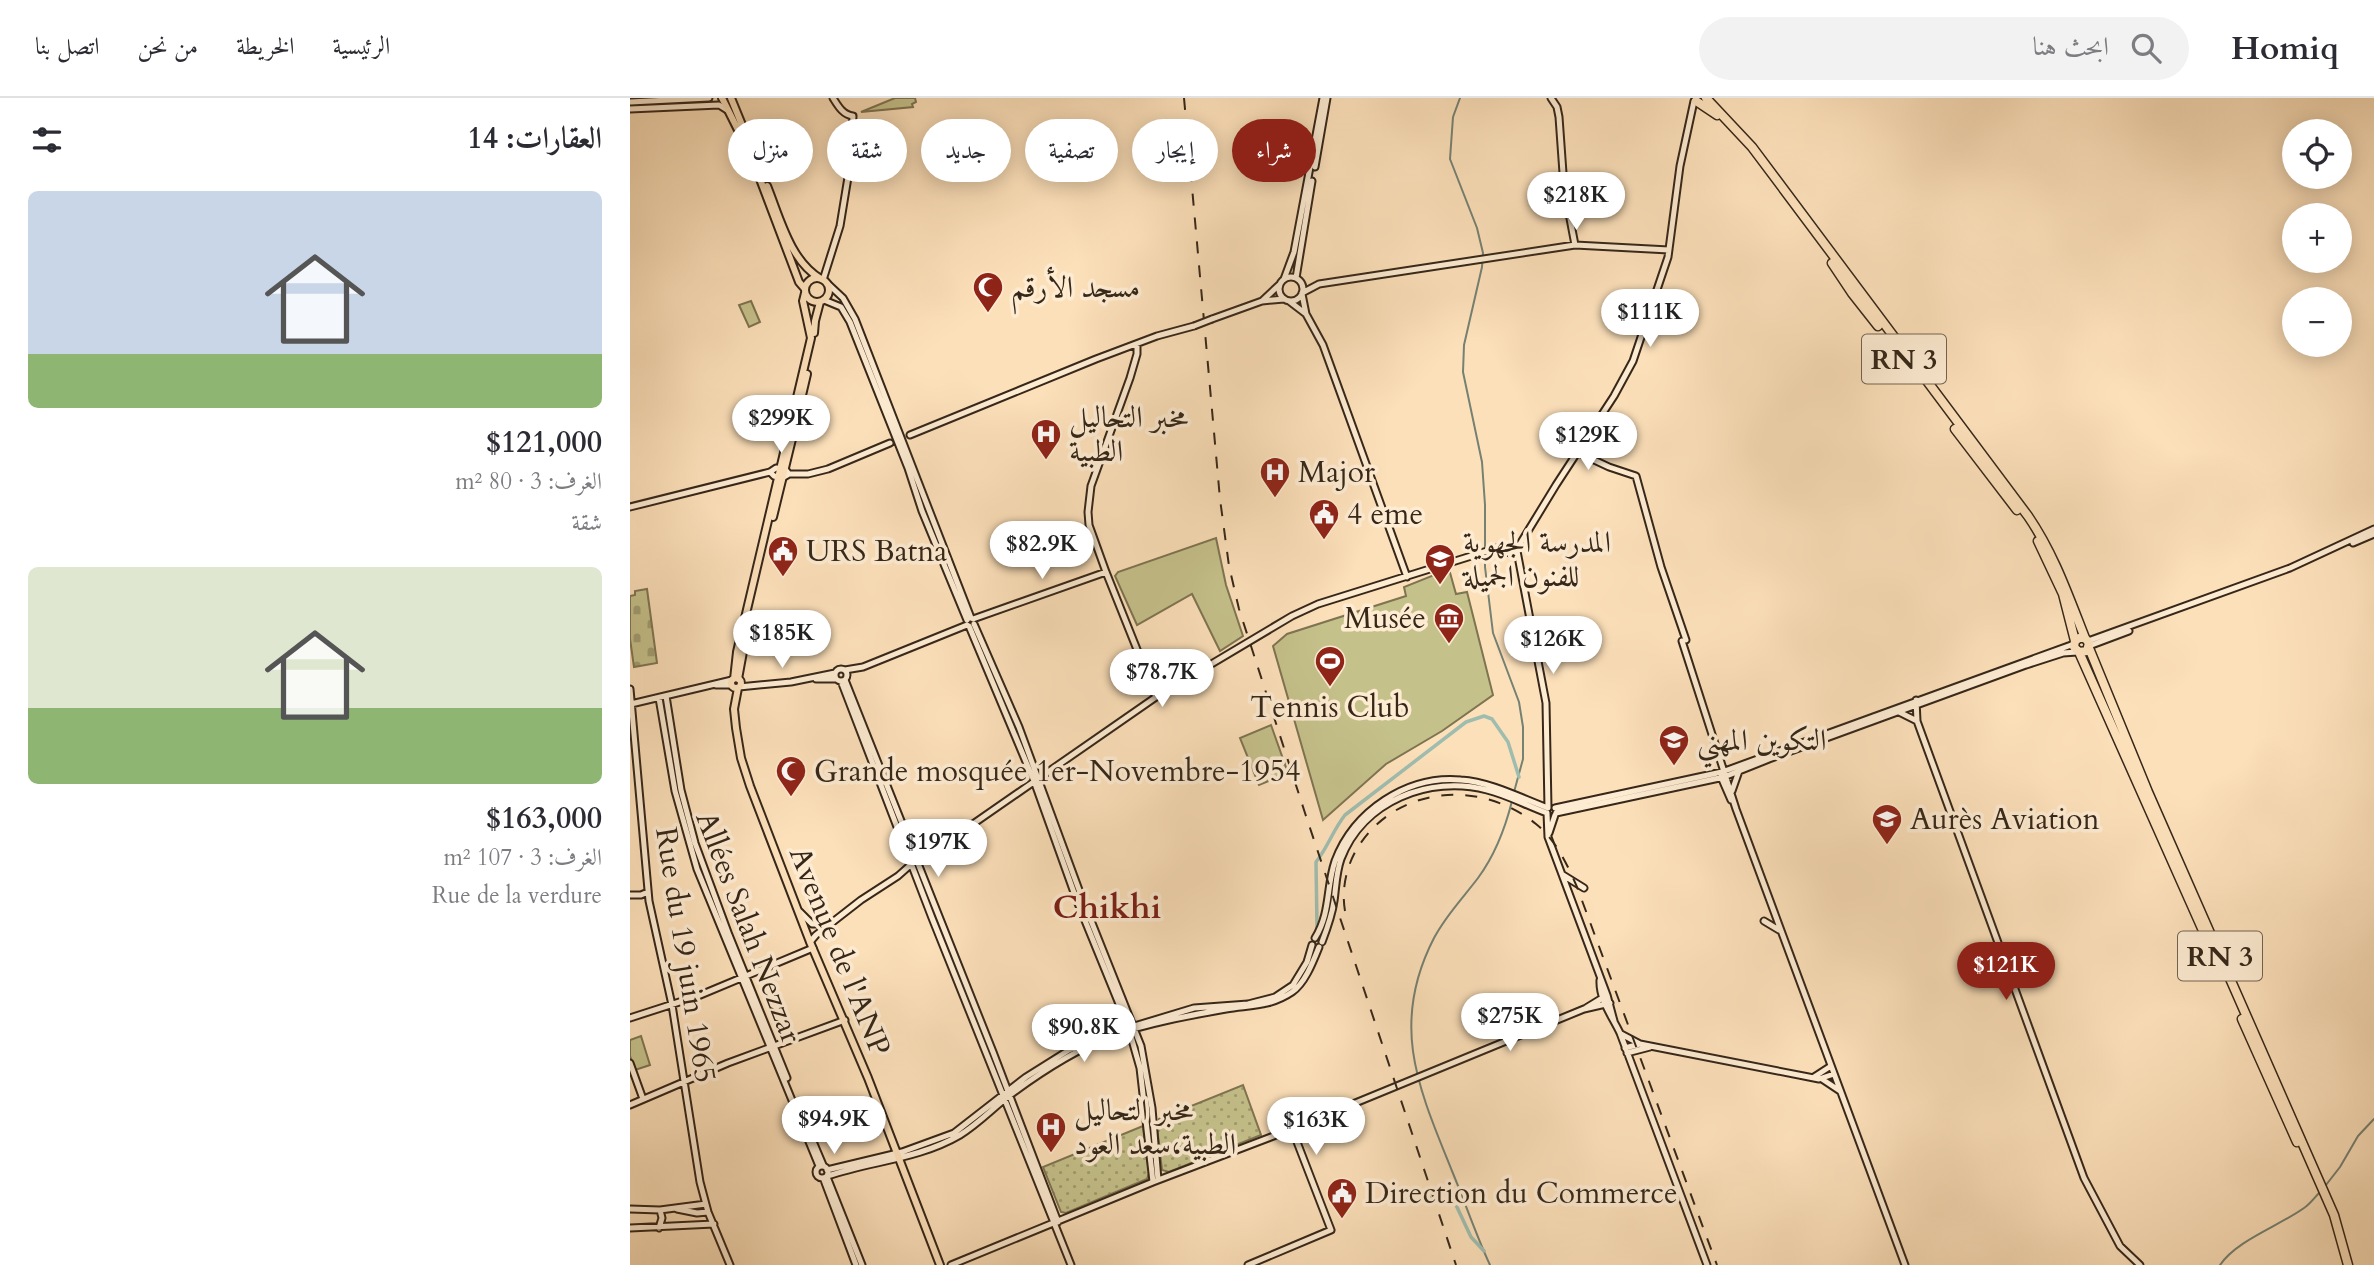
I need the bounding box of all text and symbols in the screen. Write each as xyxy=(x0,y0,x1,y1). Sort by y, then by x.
search box xyxy=(1699,17,2189,80)
text: Homiq xyxy=(2231,26,2339,71)
text: ابحث هنا xyxy=(2033,29,2109,64)
icon: search xyxy=(2127,29,2165,67)
text: اتصل بنا xyxy=(35,30,99,63)
text: من نحن xyxy=(137,30,198,63)
text: الخريطة xyxy=(236,30,295,63)
text: الرئيسية xyxy=(333,30,390,63)
text: العقارات: 14 xyxy=(467,118,602,159)
chip: منزل xyxy=(728,119,813,182)
chip: شقة xyxy=(827,119,907,182)
chip: جديد xyxy=(921,119,1011,182)
chip: تصفية xyxy=(1025,119,1118,182)
chip: إيجار xyxy=(1132,119,1218,182)
chip: شراء xyxy=(1232,119,1316,182)
map controls xyxy=(2282,119,2352,357)
button: locate xyxy=(2282,119,2352,189)
icon: filters xyxy=(28,121,66,159)
pin: $218K xyxy=(1527,172,1625,232)
text: $218K xyxy=(1543,179,1609,210)
button: + xyxy=(2282,203,2352,273)
icon: home xyxy=(252,236,378,362)
place label: مسجد الأرقم xyxy=(1011,266,1140,315)
mosque icon: مسجد الأرقم xyxy=(971,270,1005,314)
button: − xyxy=(2282,287,2352,357)
pin: $111K xyxy=(1601,289,1699,349)
text: $111K xyxy=(1617,296,1683,327)
road number: RN 3 xyxy=(1862,334,1946,384)
pin: $299K xyxy=(732,396,830,455)
place label: مخبر التحاليل الطبية xyxy=(1069,397,1188,472)
text: $299K xyxy=(748,402,814,433)
pin: $129K xyxy=(1539,412,1637,472)
hospital icon: مخبر التحاليل الطبية xyxy=(1029,417,1063,461)
text: $129K xyxy=(1555,419,1621,450)
text: $121,000 xyxy=(486,422,602,463)
place label: Major xyxy=(1298,452,1375,493)
hospital icon: Major xyxy=(1258,455,1292,499)
text: الغرف: 3 · 80 m² xyxy=(455,466,602,497)
place label: 4 eme xyxy=(1347,494,1423,535)
public building icon: 4 eme xyxy=(1307,497,1341,541)
text: شقة xyxy=(572,507,602,538)
pin: $82.9K xyxy=(985,522,1099,581)
place label: المدرسة الجهوية للفنون الجميلة xyxy=(1461,522,1611,597)
text: $82.9K xyxy=(1006,528,1078,559)
place label: URS Batna xyxy=(806,531,947,572)
public building icon: URS Batna xyxy=(766,534,800,578)
school or university icon: المدرسة الجهوية للفنون الجميلة xyxy=(1423,542,1457,586)
place label: Musée xyxy=(1344,598,1426,639)
museum icon: Musée xyxy=(1432,601,1466,645)
pin: $185K xyxy=(733,610,831,670)
icon: home xyxy=(252,612,378,738)
pin: $126K xyxy=(1504,616,1602,676)
text: $185K xyxy=(749,617,815,648)
text: $126K xyxy=(1520,623,1586,654)
sports icon: Tennis Club xyxy=(1313,644,1347,688)
pin: $78.7K xyxy=(1105,650,1219,709)
text: $78.7K xyxy=(1126,656,1198,687)
place label: Tennis Club xyxy=(1250,687,1410,728)
place label: التكوين المهني xyxy=(1697,720,1827,768)
school or university icon: التكوين المهني xyxy=(1657,723,1691,767)
place label: Grande mosquée 1er-Novembre-1954 xyxy=(814,751,1301,792)
mosque icon: Grande mosquée 1er-Novembre-1954 xyxy=(774,754,808,798)
text: $163,000 xyxy=(486,798,602,839)
place label: Aurès Aviation xyxy=(1910,799,2100,840)
school or university icon: Aurès Aviation xyxy=(1870,802,1904,846)
street label: Allées Salah Nezzar xyxy=(685,805,812,1049)
pin: $197K xyxy=(889,820,987,879)
street label: Rue du 19 juin 1965 xyxy=(645,824,726,1086)
text: $197K xyxy=(905,826,971,857)
street label: Avenue de l'ANP xyxy=(779,841,900,1062)
text: الغرف: 3 · 107 m² xyxy=(443,842,602,873)
text: Rue de la verdure xyxy=(432,880,602,911)
district label: Chikhi xyxy=(1053,885,1161,930)
road number: RN 3 xyxy=(2178,932,2262,980)
pin: $121K xyxy=(1957,942,2055,1002)
text: $121K xyxy=(1973,949,2039,980)
pin: $275K xyxy=(1461,993,1559,1053)
text: $275K xyxy=(1477,1000,1543,1031)
pin: $90.8K xyxy=(1027,1004,1141,1064)
text: $90.8K xyxy=(1048,1011,1120,1042)
place label: مخبر التحاليل الطبية،سعد العود xyxy=(1074,1090,1236,1165)
pin: $94.9K xyxy=(777,1096,891,1156)
pin: $163K xyxy=(1267,1098,1365,1157)
text: $94.9K xyxy=(798,1103,870,1134)
text: $163K xyxy=(1283,1104,1349,1135)
hospital icon: مخبر التحاليل الطبية،سعد العود xyxy=(1034,1110,1068,1154)
place label: Direction du Commerce xyxy=(1365,1173,1678,1214)
public building icon: Direction du Commerce xyxy=(1325,1176,1359,1220)

